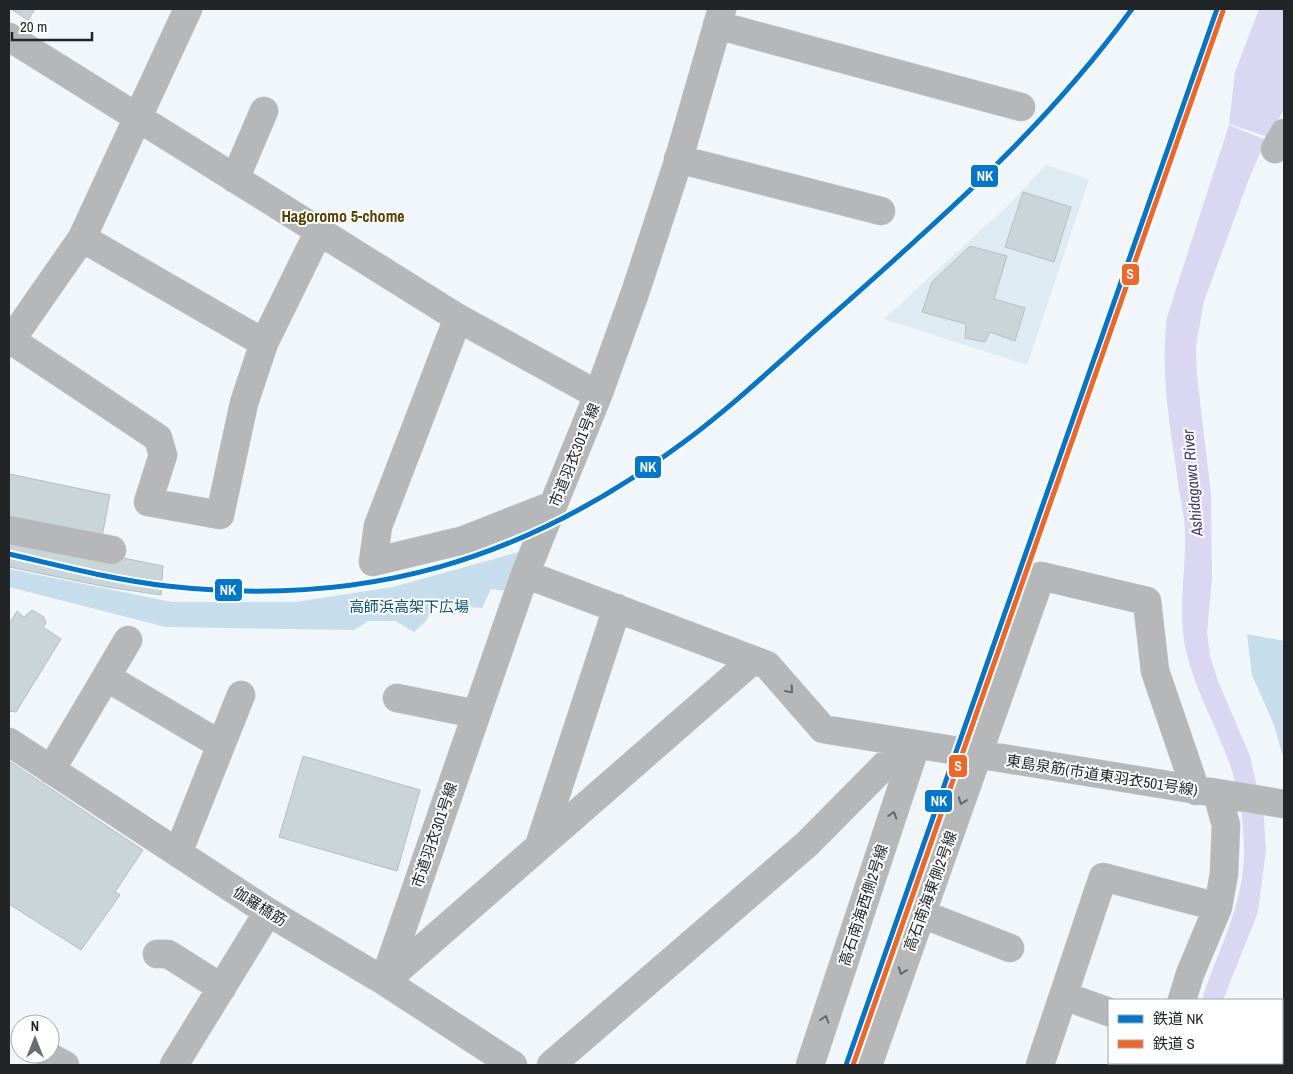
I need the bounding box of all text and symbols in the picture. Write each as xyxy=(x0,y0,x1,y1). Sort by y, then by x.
scale bar xyxy=(12,10,92,42)
text: 20 m xyxy=(20,16,47,37)
line badge: NK xyxy=(970,164,999,188)
text: NK xyxy=(977,167,994,185)
district label: Hagoromo 5-chome xyxy=(281,205,405,227)
line badge: S xyxy=(1121,263,1140,286)
text: S xyxy=(1126,265,1134,283)
street label: 市道羽衣301号線 xyxy=(544,400,604,510)
water label: Ashidagawa River xyxy=(1176,428,1208,538)
line badge: NK xyxy=(634,455,662,479)
text: NK xyxy=(640,458,657,476)
line badge: NK xyxy=(214,578,243,602)
text: NK xyxy=(220,581,237,599)
park label: 高師浜高架下広場 xyxy=(349,596,469,617)
one-way arrow xyxy=(784,685,793,694)
street label: 東島泉筋(市道東羽衣501号線) xyxy=(1005,749,1199,801)
line badge: S xyxy=(948,754,968,778)
text: S xyxy=(954,757,962,775)
street label: 市道羽衣301号線 xyxy=(406,779,462,891)
line badge: NK xyxy=(924,789,953,813)
text: NK xyxy=(931,792,948,810)
one-way arrow xyxy=(958,797,968,805)
one-way arrow xyxy=(887,811,897,820)
street label: 高石南海東側2号線 xyxy=(898,828,962,954)
street label: 高石南海西側2号線 xyxy=(833,841,893,969)
street label: 伽羅橋筋 xyxy=(229,881,291,931)
one-way arrow xyxy=(898,966,908,975)
legend xyxy=(1108,999,1283,1064)
text: 鉄道 NK xyxy=(1153,1008,1204,1029)
north arrow xyxy=(10,1014,60,1064)
one-way arrow xyxy=(819,1015,829,1024)
text: N xyxy=(31,1017,39,1035)
text: 鉄道 S xyxy=(1153,1033,1195,1054)

